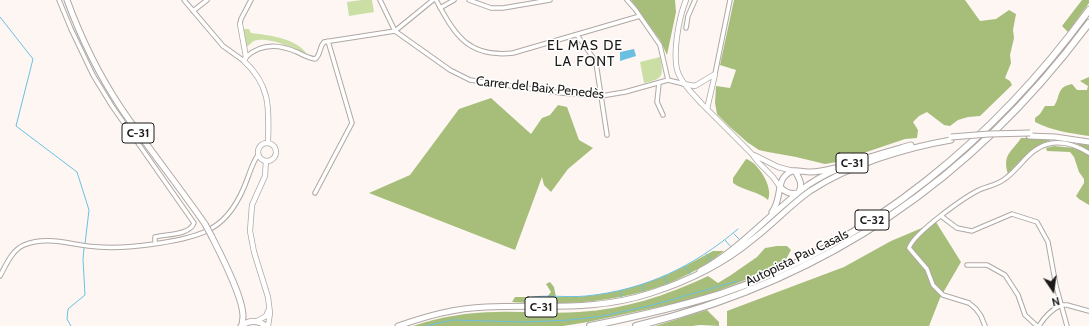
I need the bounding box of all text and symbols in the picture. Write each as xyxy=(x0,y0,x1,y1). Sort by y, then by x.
district label: EL MAS DE LA FONT xyxy=(547,38,623,70)
street label: Carrer del Baix Penedès xyxy=(475,74,605,102)
road number: C-31 xyxy=(122,123,154,143)
road number: C-31 xyxy=(836,153,868,173)
road number: C-32 xyxy=(855,210,889,230)
street label: Autopista Pau Casals xyxy=(743,226,851,290)
north arrow xyxy=(1033,270,1073,310)
text: N xyxy=(1050,294,1061,309)
road number: C-31 xyxy=(525,297,557,317)

